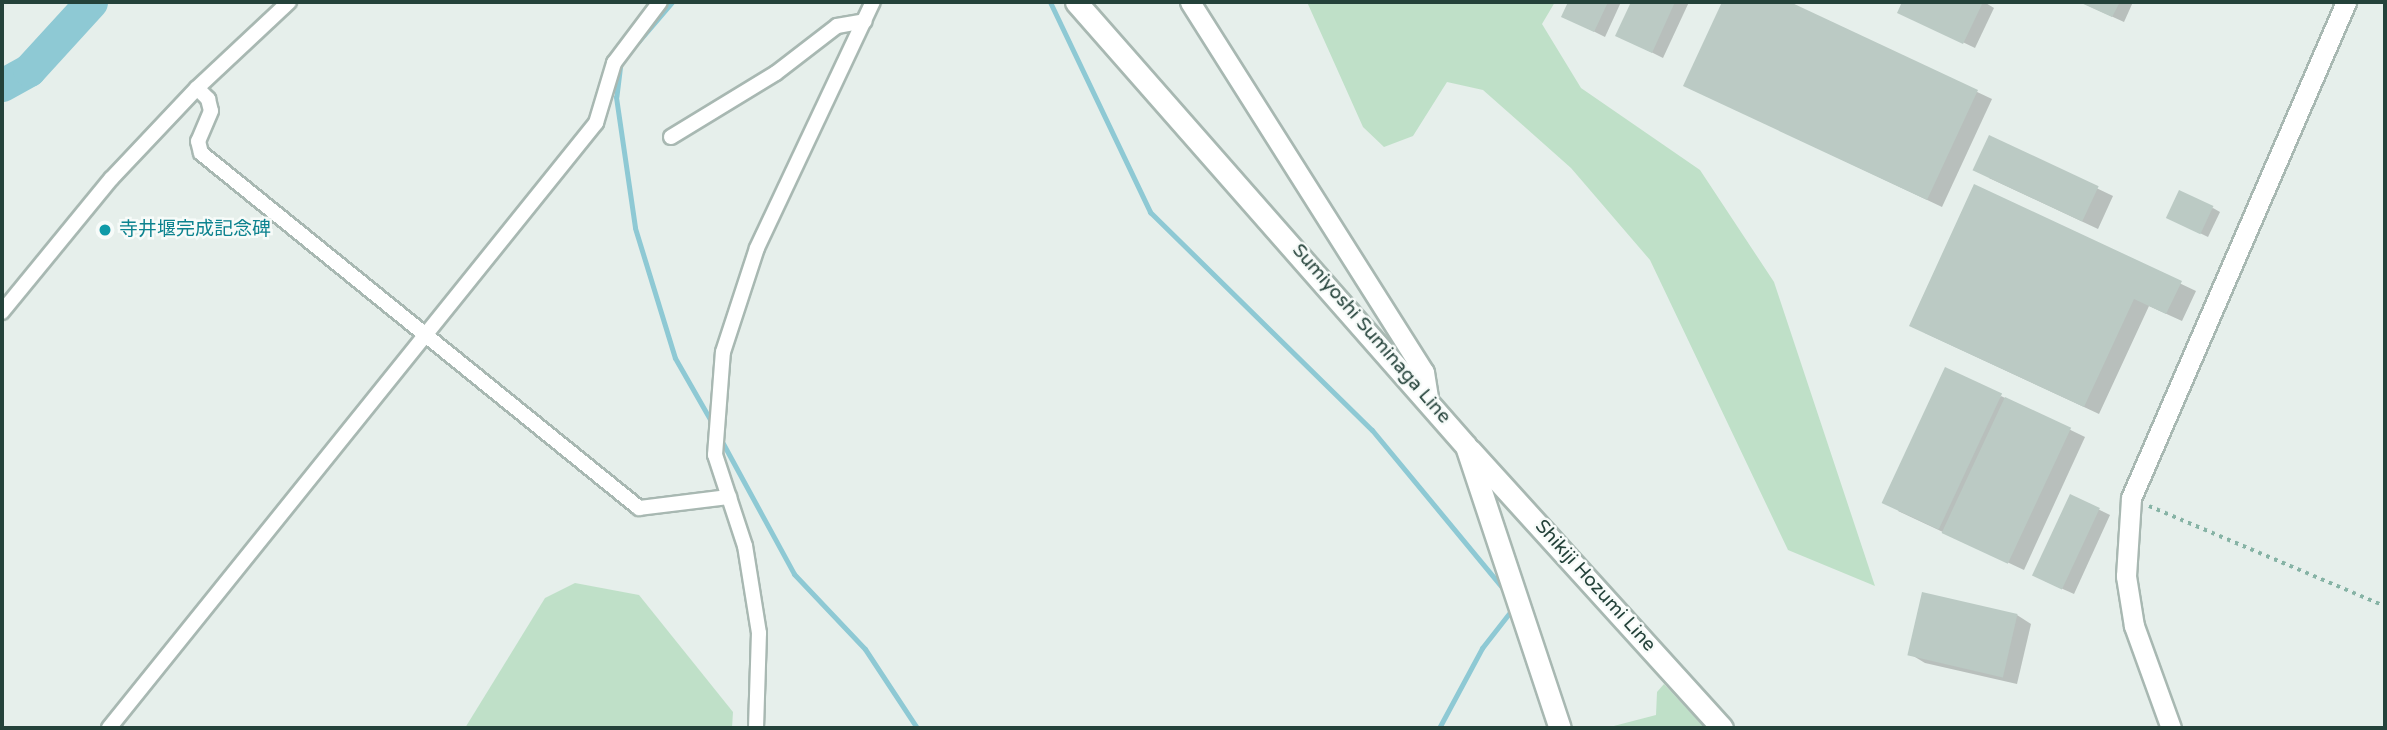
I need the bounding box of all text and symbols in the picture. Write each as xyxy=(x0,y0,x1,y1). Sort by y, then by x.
place label: 寺井堰完成記念碑 xyxy=(119,219,271,241)
marker: 寺井堰完成記念碑 xyxy=(97,222,113,238)
street label: Sumiyoshi Suminaga Line xyxy=(1287,240,1455,428)
street label: Shikiji Hozumi Line xyxy=(1530,515,1660,657)

